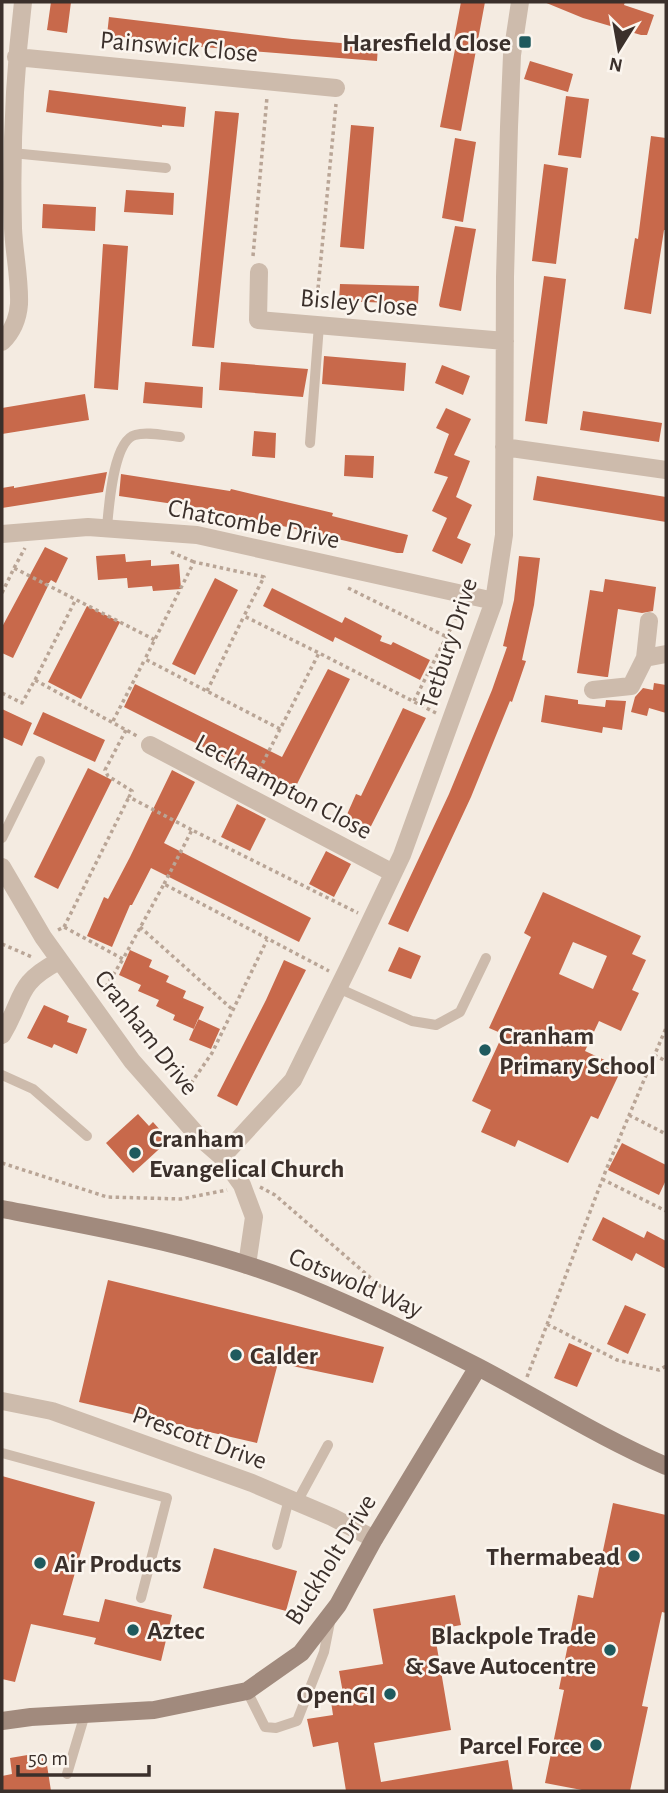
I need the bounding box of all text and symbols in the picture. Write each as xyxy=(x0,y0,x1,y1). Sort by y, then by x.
north arrow xyxy=(584,14,654,84)
street label: Painswick Close xyxy=(99,27,259,67)
place label: Haresfield Close xyxy=(342,30,511,56)
marker: Haresfield Close xyxy=(517,34,533,50)
text: N xyxy=(608,54,624,75)
street label: Bisley Close xyxy=(299,285,419,321)
street label: Chatcombe Drive xyxy=(166,495,342,553)
street label: Tetbury Drive xyxy=(416,575,482,712)
street label: Leckhampton Close xyxy=(191,729,376,844)
street label: Cranham Drive xyxy=(90,965,203,1100)
place label: Cranham Primary School xyxy=(499,1023,656,1079)
marker: Cranham Primary School xyxy=(477,1042,493,1058)
place label: Cranham Evangelical Church xyxy=(149,1126,344,1182)
marker: Cranham Evangelical Church xyxy=(127,1145,143,1161)
street label: Cotswold Way xyxy=(285,1243,426,1323)
place label: Calder xyxy=(250,1343,318,1369)
marker: Calder xyxy=(228,1347,244,1363)
street label: Prescott Drive xyxy=(129,1402,270,1474)
street label: Buckholt Drive xyxy=(280,1490,381,1629)
place label: Thermabead xyxy=(486,1544,620,1570)
marker: Thermabead xyxy=(626,1548,642,1564)
place label: Air Products xyxy=(54,1551,181,1577)
marker: Air Products xyxy=(32,1555,48,1571)
place label: Aztec xyxy=(147,1618,205,1644)
marker: Aztec xyxy=(125,1622,141,1638)
place label: Blackpole Trade & Save Autocentre xyxy=(405,1623,596,1679)
marker: Blackpole Trade & Save Autocentre xyxy=(602,1642,618,1658)
place label: OpenGI xyxy=(297,1682,376,1708)
marker: OpenGI xyxy=(382,1686,398,1702)
place label: Parcel Force xyxy=(459,1733,582,1759)
scale bar xyxy=(18,1734,149,1778)
marker: Parcel Force xyxy=(588,1737,604,1753)
text: 50 m xyxy=(28,1748,68,1769)

